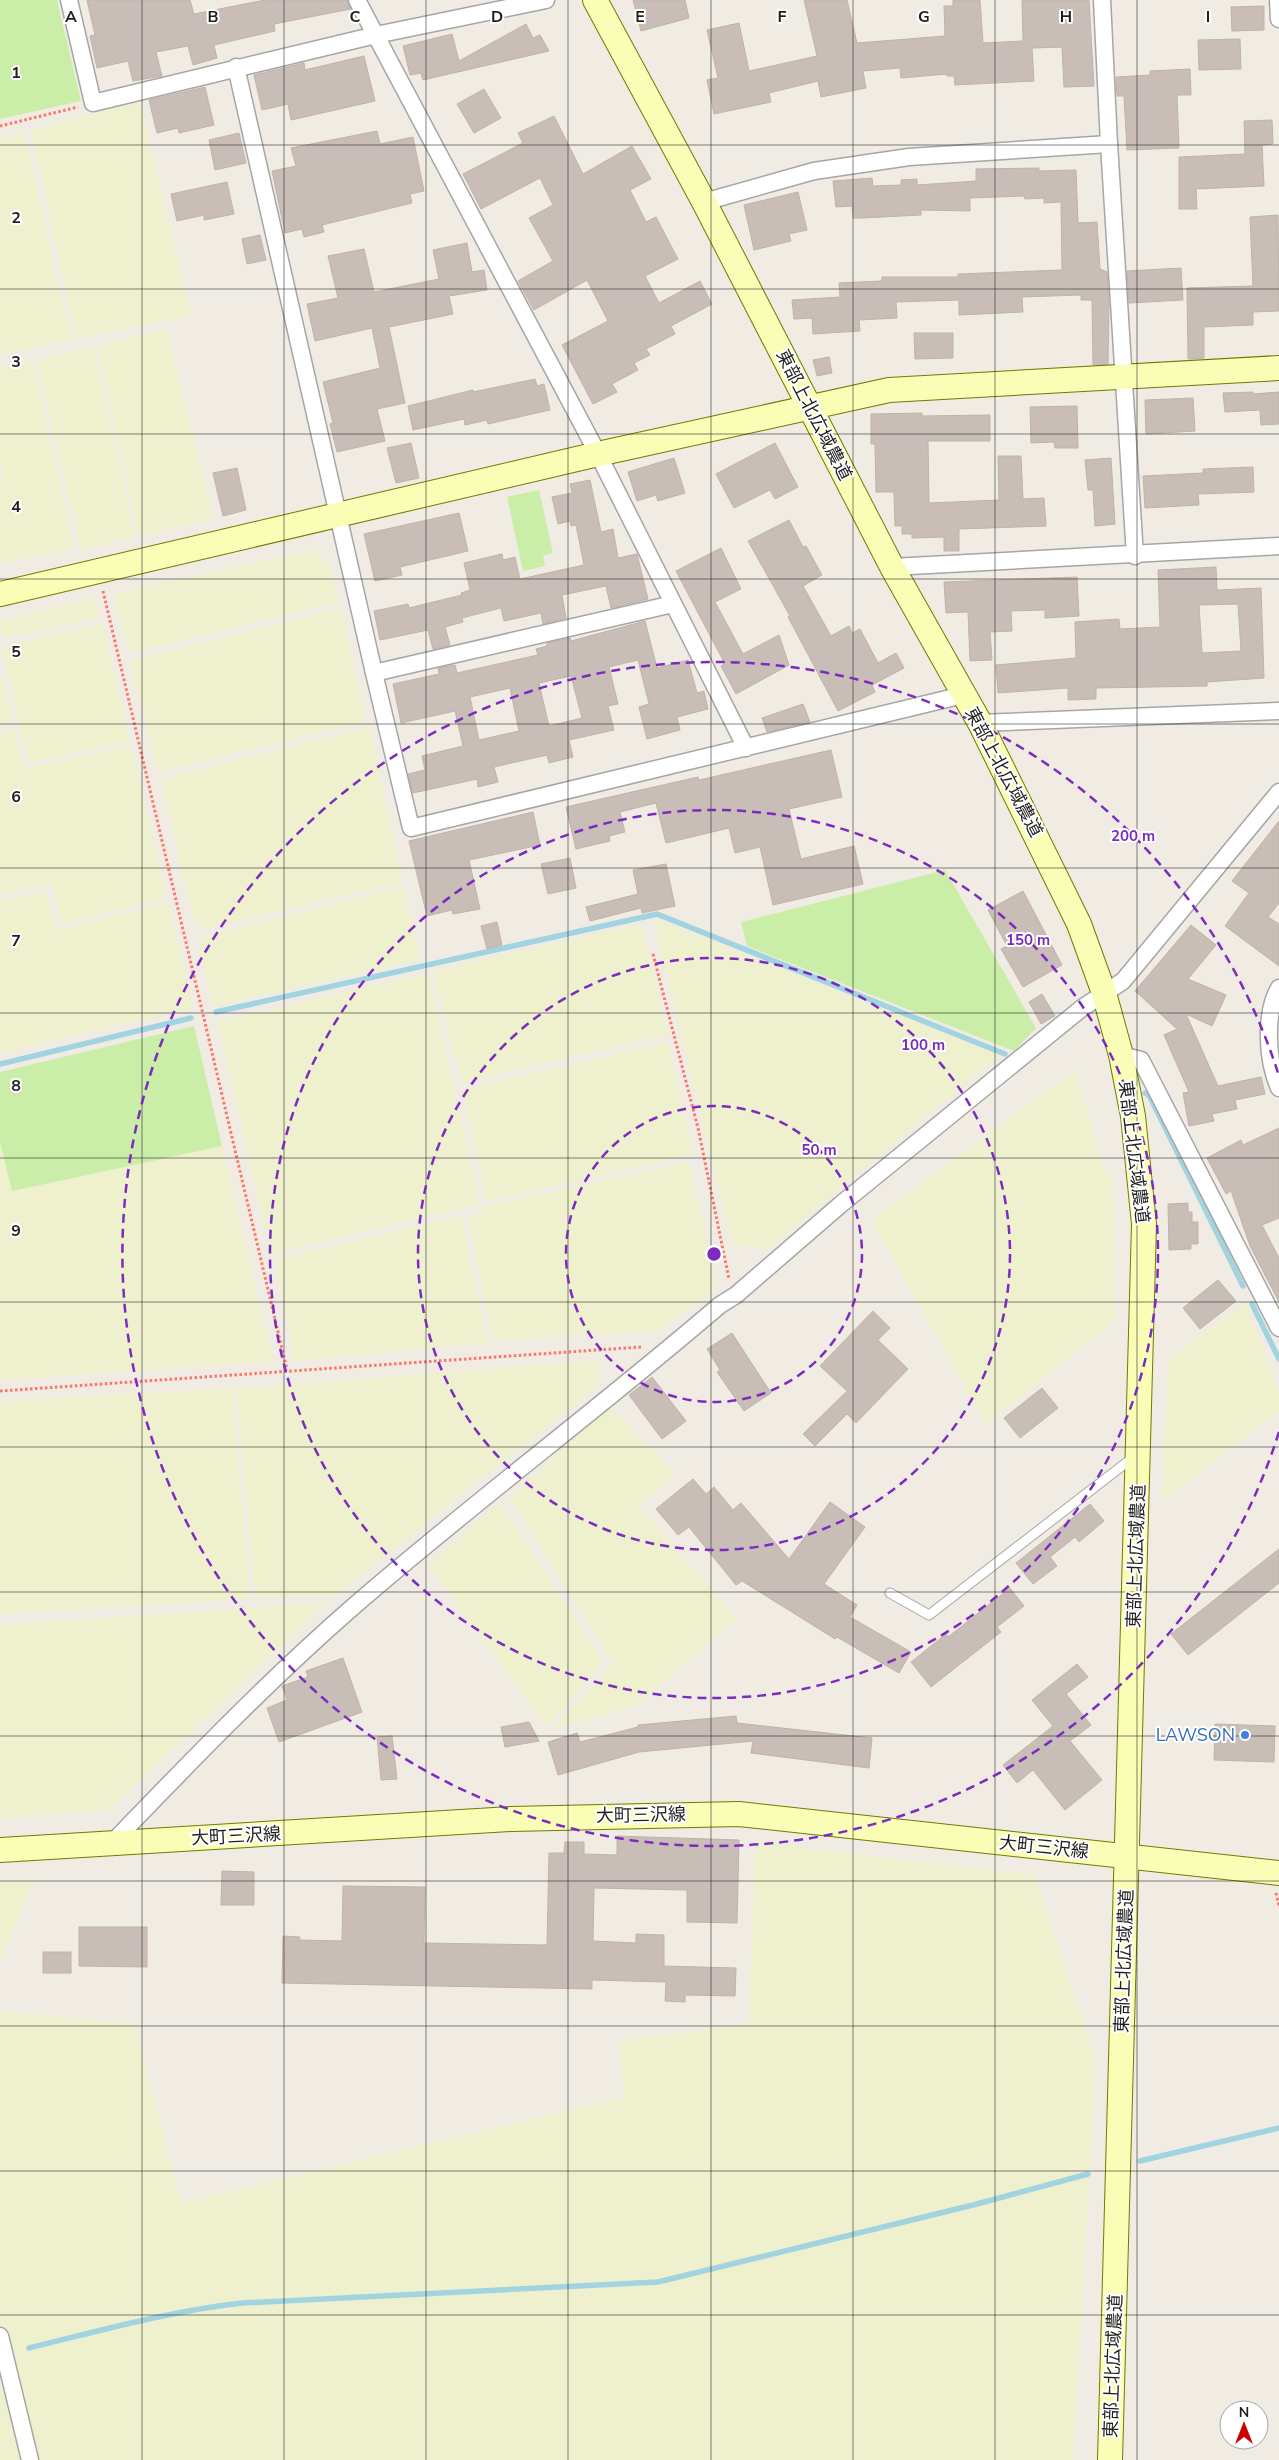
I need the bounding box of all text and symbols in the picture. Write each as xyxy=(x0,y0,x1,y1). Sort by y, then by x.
text: A xyxy=(65,6,77,28)
text: B xyxy=(207,6,219,28)
text: C xyxy=(350,6,361,28)
text: D xyxy=(491,6,503,28)
text: E xyxy=(635,6,645,28)
text: F xyxy=(778,6,787,28)
text: G xyxy=(918,6,930,28)
text: H xyxy=(1060,6,1072,28)
text: I xyxy=(1206,6,1210,28)
text: 1 xyxy=(11,62,21,84)
text: 2 xyxy=(11,207,21,229)
street label: 東部上北広域農道 xyxy=(771,345,857,485)
text: 3 xyxy=(11,351,21,373)
text: 4 xyxy=(11,496,21,518)
text: 5 xyxy=(11,641,21,663)
street label: 東部上北広域農道 xyxy=(960,703,1048,841)
text: 6 xyxy=(11,786,21,808)
text: 200 m xyxy=(1111,826,1155,846)
text: 7 xyxy=(11,930,21,952)
text: 150 m xyxy=(1006,930,1050,950)
text: 100 m xyxy=(901,1035,945,1055)
text: 8 xyxy=(11,1075,21,1097)
street label: 東部上北広域農道 xyxy=(1113,1079,1155,1225)
text: 50 m xyxy=(801,1140,837,1160)
text: 9 xyxy=(11,1220,21,1242)
centre of rings xyxy=(705,1245,723,1263)
street label: 東部上北広域農道 xyxy=(1121,1484,1151,1628)
place label: LAWSON xyxy=(1156,1723,1235,1747)
marker: LAWSON xyxy=(1239,1729,1251,1741)
street label: 大町三沢線 xyxy=(596,1802,686,1828)
street label: 大町三沢線 xyxy=(190,1822,282,1850)
street label: 大町三沢線 xyxy=(998,1830,1090,1864)
street label: 東部上北広域農道 xyxy=(1109,1889,1139,2033)
street label: 東部上北広域農道 xyxy=(1098,2294,1128,2438)
north arrow xyxy=(1219,2400,1269,2450)
text: N xyxy=(1239,2403,1249,2422)

